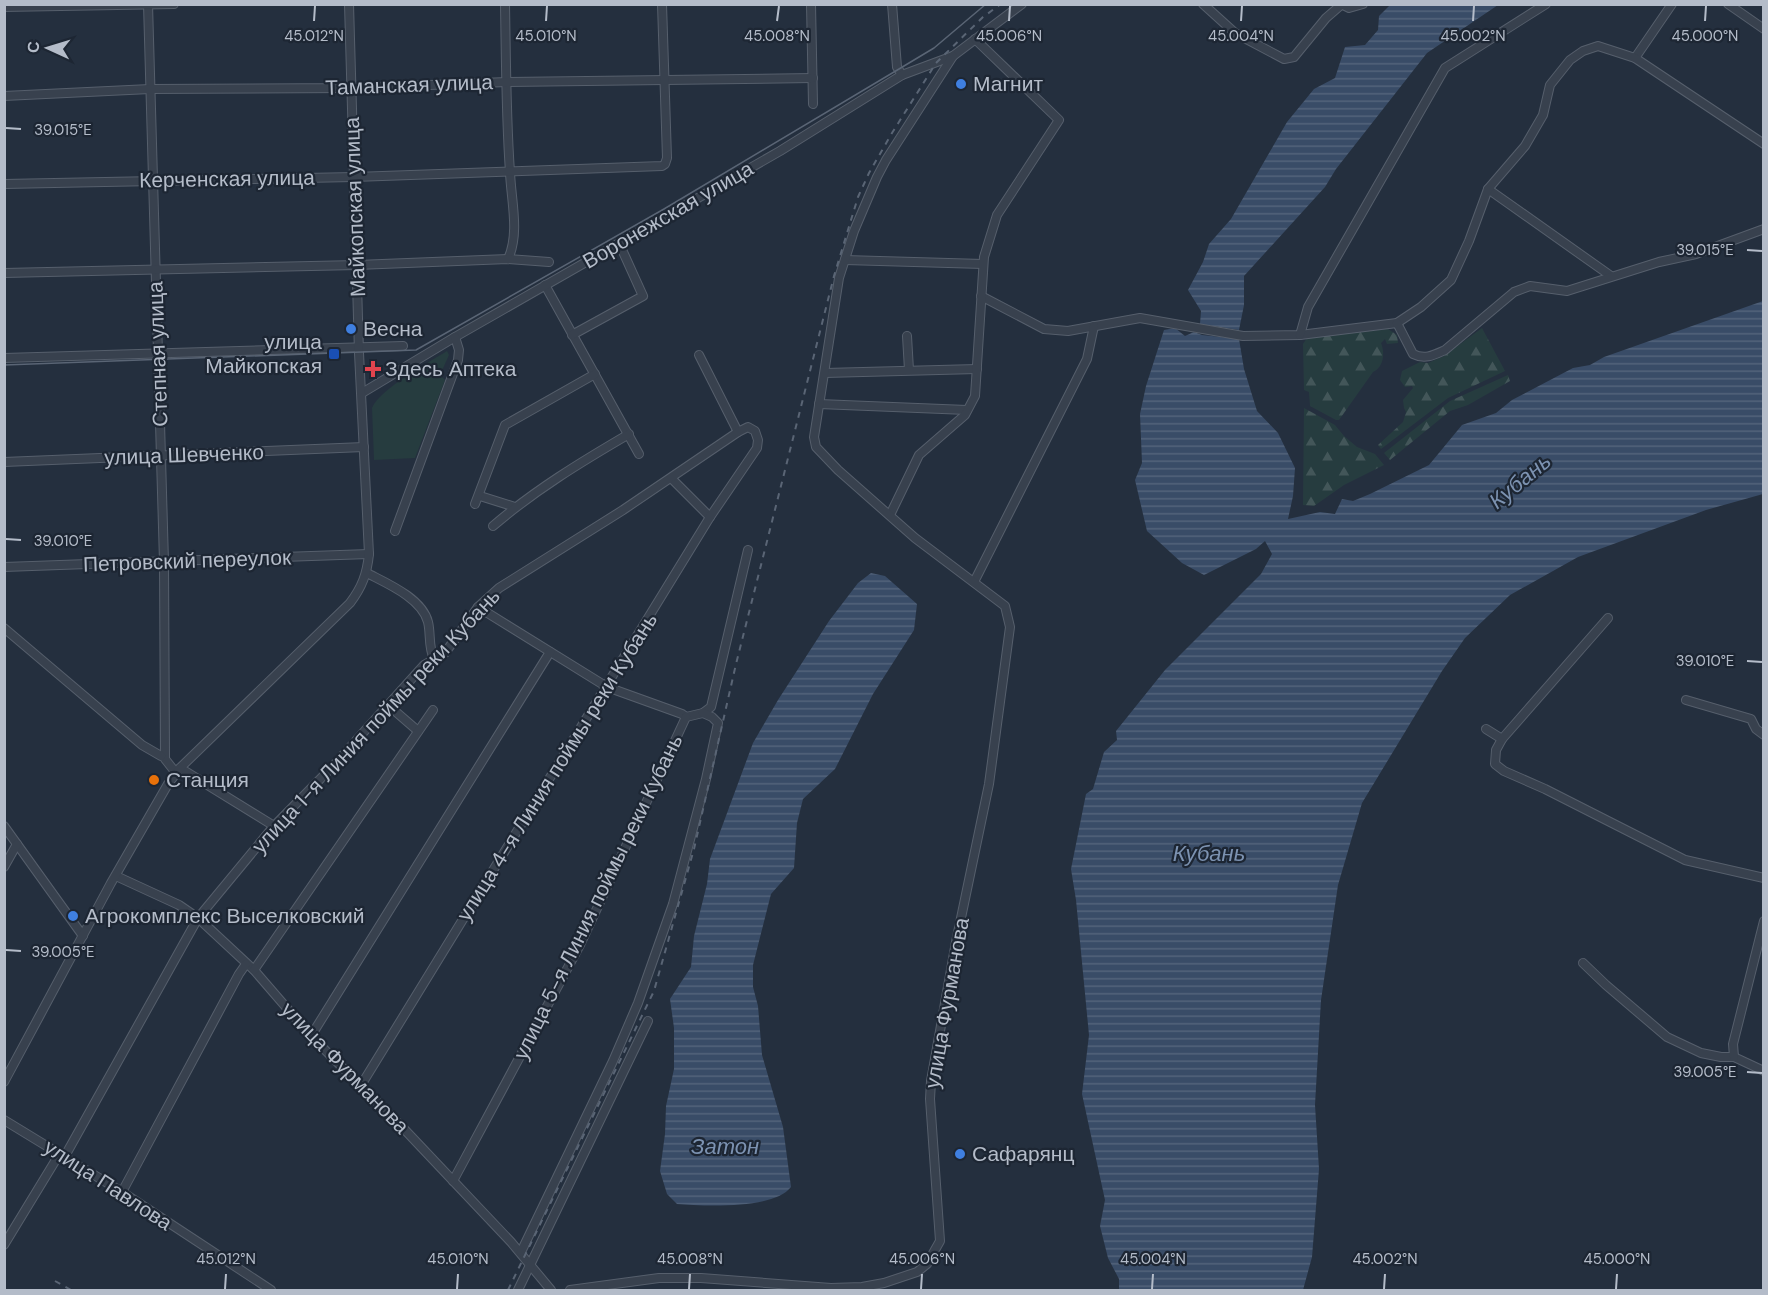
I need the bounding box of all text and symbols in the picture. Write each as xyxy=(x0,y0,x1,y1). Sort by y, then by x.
north arrow xyxy=(18,18,78,78)
text: 45.012°N xyxy=(284,26,344,46)
text: 45.010°N xyxy=(515,26,577,46)
text: 45.008°N xyxy=(744,26,810,46)
text: 45.006°N xyxy=(976,26,1042,46)
text: 45.004°N xyxy=(1208,26,1274,46)
text: 45.002°N xyxy=(1440,26,1506,46)
text: 45.000°N xyxy=(1672,26,1738,46)
text: С xyxy=(23,40,44,53)
street label: Таманская улица xyxy=(325,68,494,102)
place label: Магнит xyxy=(973,70,1043,98)
marker: Магнит xyxy=(954,77,968,91)
street label: Майкопская улица xyxy=(338,116,372,298)
text: 39.015°E xyxy=(34,120,92,140)
street label: Воронежская улица xyxy=(578,155,759,275)
street label: Керченская улица xyxy=(139,163,315,195)
text: 39.015°E xyxy=(1676,240,1734,260)
street label: Степная улица xyxy=(141,280,175,427)
place label: Весна xyxy=(363,315,423,343)
marker: Весна xyxy=(344,322,358,336)
place label: улица Майкопская xyxy=(205,328,322,380)
marker: улица Майкопская xyxy=(327,347,341,361)
place label: Здесь Аптека xyxy=(385,355,517,383)
marker: Здесь Аптека xyxy=(366,362,380,376)
street label: улица Шевченко xyxy=(104,438,264,472)
water label: Кубань xyxy=(1483,447,1557,515)
text: 39.010°E xyxy=(34,531,92,551)
street label: Петровский переулок xyxy=(82,543,292,579)
street label: улица 1-я Линия поймы реки Кубань xyxy=(246,583,506,859)
street label: улица 4-я Линия поймы реки Кубань xyxy=(450,607,664,927)
text: 39.010°E xyxy=(1676,651,1734,671)
street label: улица 5-я Линия поймы реки Кубань xyxy=(507,730,689,1064)
place label: Станция xyxy=(166,766,249,794)
marker: Станция xyxy=(147,773,161,787)
water label: Кубань xyxy=(1173,839,1245,868)
place label: Агрокомплекс Выселковский xyxy=(85,902,364,930)
marker: Агрокомплекс Выселковский xyxy=(66,909,80,923)
street label: улица Фурманова xyxy=(918,915,976,1091)
text: 39.005°E xyxy=(31,942,95,962)
street label: улица Фурманова xyxy=(275,996,415,1140)
text: 39.005°E xyxy=(1673,1062,1737,1082)
water label: Затон xyxy=(691,1132,759,1161)
street label: улица Павлова xyxy=(39,1133,178,1237)
place label: Сафарянц xyxy=(972,1140,1074,1168)
marker: Сафарянц xyxy=(953,1147,967,1161)
text: 45.012°N xyxy=(196,1249,256,1269)
text: 45.010°N xyxy=(427,1249,489,1269)
text: 45.008°N xyxy=(657,1249,723,1269)
text: 45.006°N xyxy=(889,1249,955,1269)
text: 45.004°N xyxy=(1120,1249,1186,1269)
text: 45.002°N xyxy=(1352,1249,1418,1269)
text: 45.000°N xyxy=(1584,1249,1650,1269)

